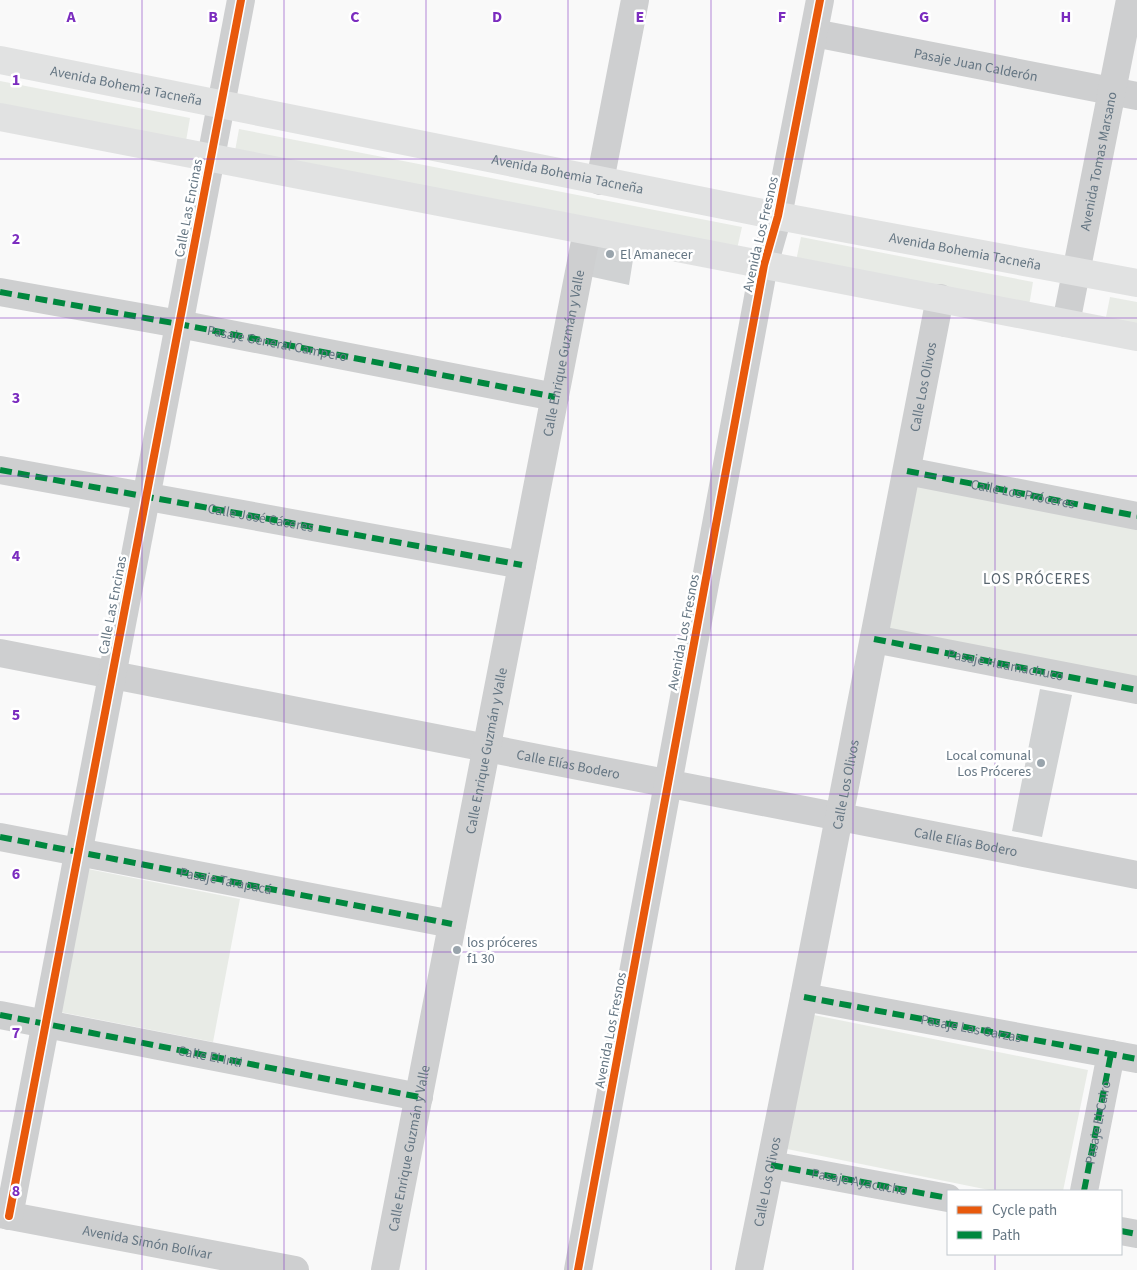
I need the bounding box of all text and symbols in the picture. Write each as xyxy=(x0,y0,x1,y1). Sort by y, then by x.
text: A xyxy=(65,6,76,28)
text: B xyxy=(208,6,218,28)
text: C xyxy=(350,6,360,28)
text: D xyxy=(492,6,502,28)
text: E xyxy=(636,6,644,28)
text: F xyxy=(778,6,786,28)
text: G xyxy=(919,6,929,28)
text: H xyxy=(1061,6,1071,28)
street label: Pasaje Juan Calderón xyxy=(912,44,1039,87)
street label: Avenida Bohemia Tacneña xyxy=(49,61,204,111)
text: 1 xyxy=(12,69,20,91)
street label: Avenida Tomas Marsano xyxy=(1075,90,1123,233)
street label: Avenida Bohemia Tacneña xyxy=(490,150,645,200)
street label: Calle Las Encinas xyxy=(170,157,208,259)
street label: Avenida Los Fresnos xyxy=(738,174,784,294)
text: 2 xyxy=(12,228,20,250)
street label: Avenida Bohemia Tacneña xyxy=(887,228,1043,276)
place label: El Amanecer xyxy=(620,245,693,265)
marker: El Amanecer xyxy=(604,248,616,260)
street label: Calle Enrique Guzmán y Valle xyxy=(538,268,590,438)
street label: Pasaje General Campero xyxy=(205,321,349,367)
street label: Calle Los Olivos xyxy=(905,340,942,434)
text: 3 xyxy=(12,387,20,409)
street label: Calle Los Próceres xyxy=(969,475,1077,515)
street label: Calle José Cáceres xyxy=(206,499,315,538)
text: 4 xyxy=(12,545,21,567)
street label: Calle Las Encinas xyxy=(94,554,132,656)
district label: LOS PRÓCERES xyxy=(983,569,1091,590)
street label: Avenida Los Fresnos xyxy=(663,572,705,692)
street label: Pasaje Huamachuco xyxy=(945,644,1065,687)
street label: Calle Enrique Guzmán y Valle xyxy=(461,666,513,836)
text: 5 xyxy=(12,704,20,726)
street label: Calle Los Olivos xyxy=(828,738,865,831)
street label: Calle Elías Bodero xyxy=(515,745,622,785)
place label: Local comunal Los Próceres xyxy=(946,746,1031,782)
marker: Local comunal Los Próceres xyxy=(1035,757,1047,769)
street label: Calle Elías Bodero xyxy=(912,823,1019,862)
text: 6 xyxy=(12,863,20,885)
street label: Pasaje Tarapacá xyxy=(178,863,274,900)
place label: los próceres f1 30 xyxy=(467,933,538,969)
marker: los próceres f1 30 xyxy=(451,944,463,956)
street label: Avenida Los Fresnos xyxy=(590,970,632,1090)
street label: Pasaje Las Garzas xyxy=(919,1010,1023,1048)
text: 7 xyxy=(12,1022,20,1044)
street label: Calle El Inti xyxy=(176,1041,244,1073)
street label: Calle Enrique Guzmán y Valle xyxy=(384,1063,436,1233)
street label: Pasaje El Cairo xyxy=(1080,1079,1117,1166)
street label: Calle Los Olivos xyxy=(749,1135,787,1229)
street label: Pasaje Ayacucho xyxy=(810,1164,909,1201)
text: 8 xyxy=(12,1180,20,1202)
legend xyxy=(947,1190,1122,1255)
text: Cycle path xyxy=(992,1200,1057,1221)
street label: Avenida Simón Bolívar xyxy=(81,1221,214,1265)
text: Path xyxy=(992,1225,1020,1246)

